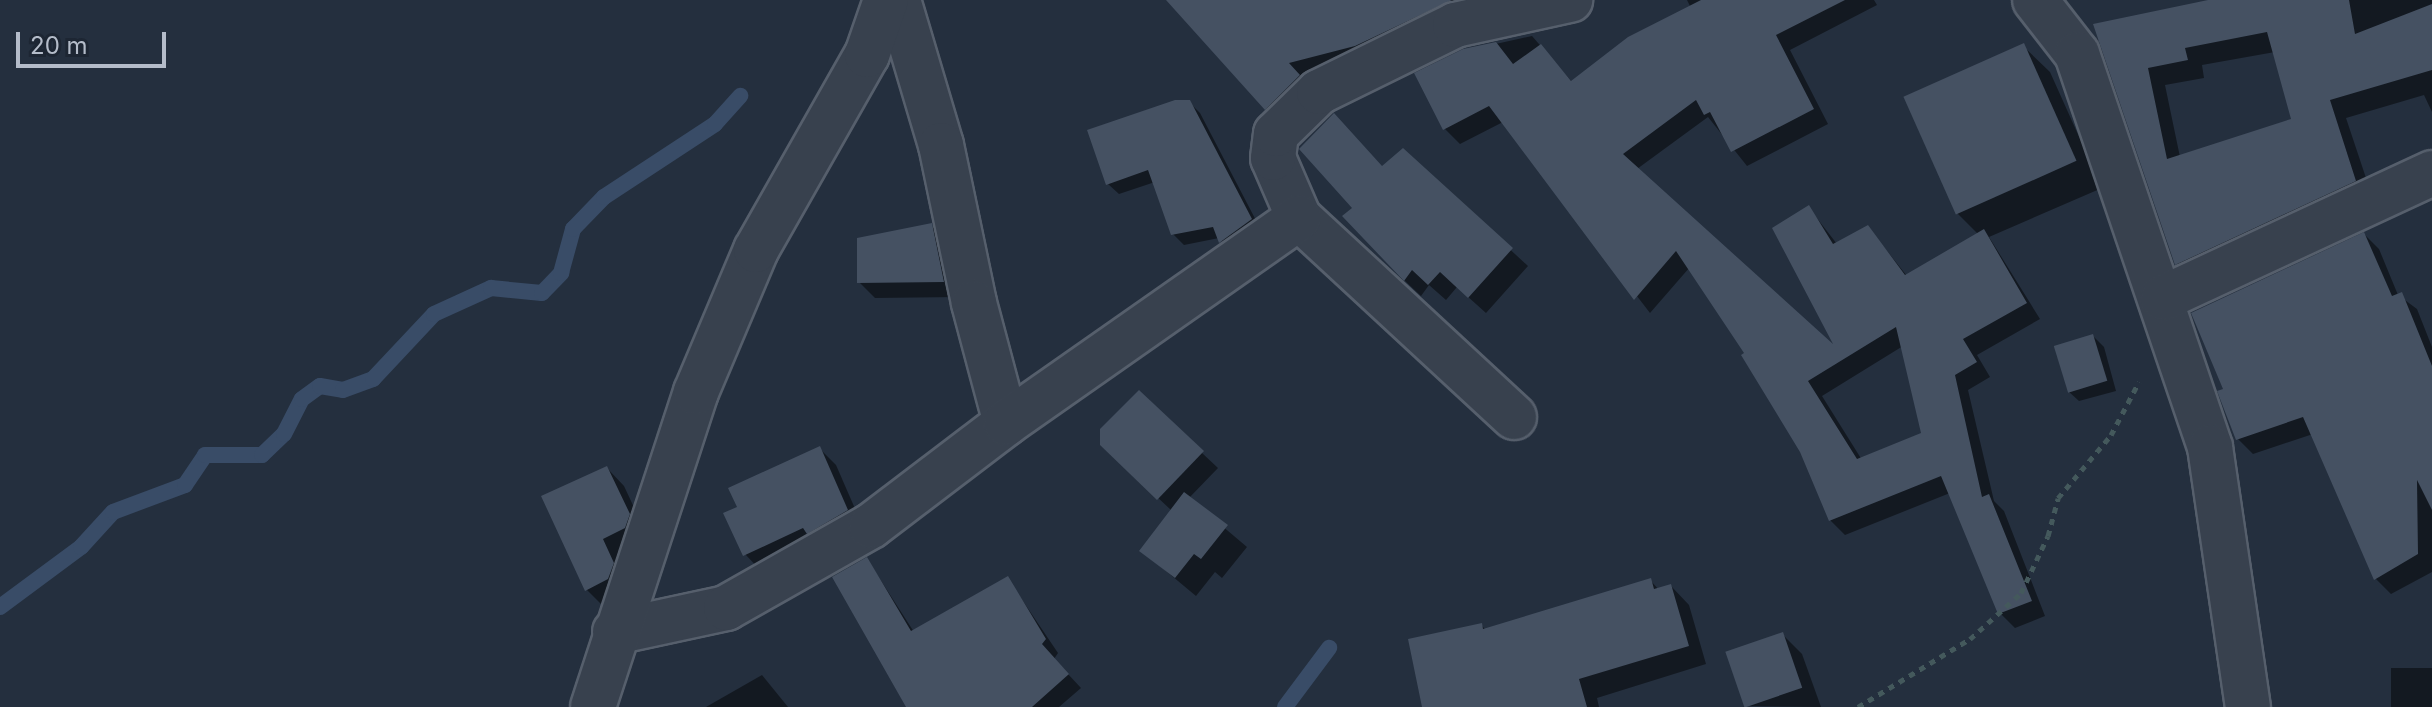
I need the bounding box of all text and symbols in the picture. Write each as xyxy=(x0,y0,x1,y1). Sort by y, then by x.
scale bar xyxy=(20,16,170,66)
text: 20 m xyxy=(30,31,88,60)

